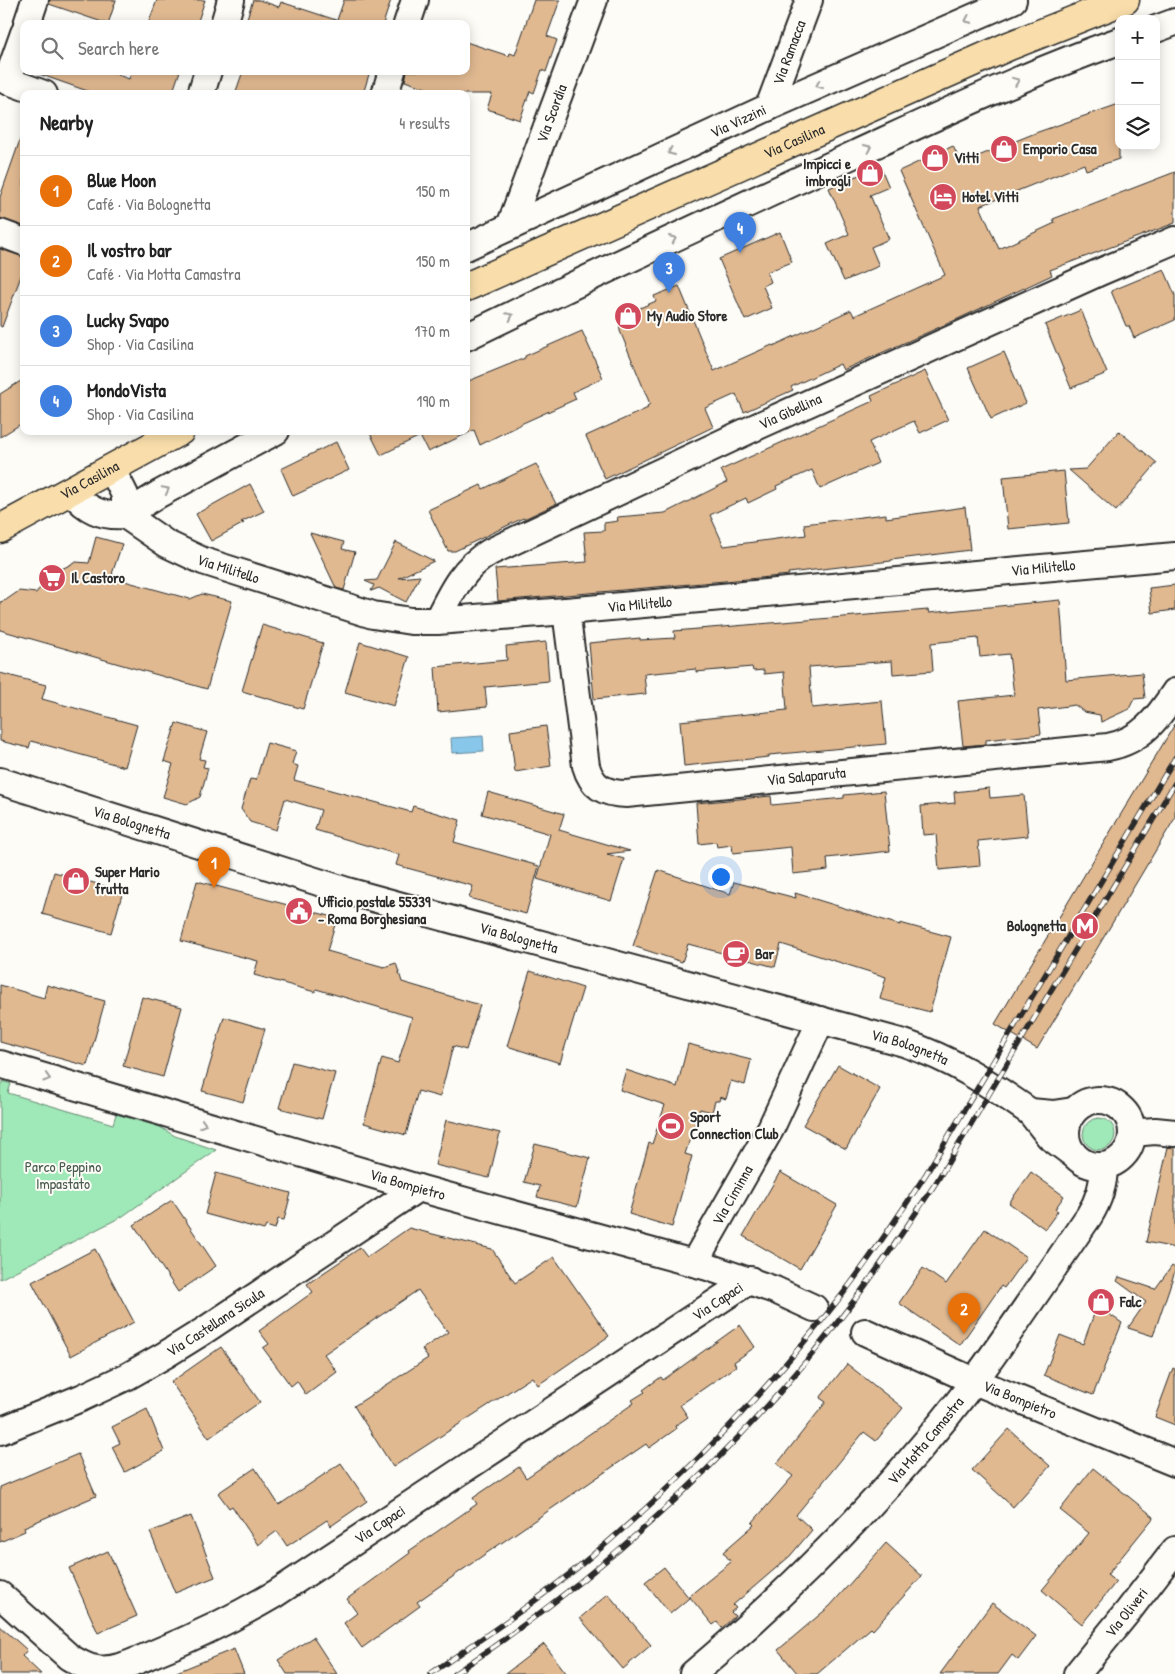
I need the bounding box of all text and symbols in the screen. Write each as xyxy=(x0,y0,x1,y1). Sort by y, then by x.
one-way arrow xyxy=(964,13,973,24)
map controls xyxy=(1115,15,1160,150)
button: + xyxy=(1115,15,1160,60)
street label: Via Ramacca xyxy=(767,17,811,88)
search box xyxy=(20,20,470,75)
icon: search xyxy=(38,34,66,62)
text: Search here xyxy=(78,35,159,61)
button: − xyxy=(1115,60,1160,105)
one-way arrow xyxy=(1011,77,1020,88)
one-way arrow xyxy=(815,79,824,90)
street label: Via Scordia xyxy=(531,81,572,146)
street label: Via Vizzini xyxy=(707,99,769,143)
button: layers xyxy=(1115,105,1160,150)
text: Nearby xyxy=(40,108,93,137)
text: 4 results xyxy=(399,112,450,134)
street label: Via Casilina xyxy=(760,118,828,164)
shop icon: Emporio Casa xyxy=(989,134,1019,164)
place label: Emporio Casa xyxy=(1023,138,1097,160)
shop icon: Vitti xyxy=(920,143,950,173)
one-way arrow xyxy=(863,144,872,155)
one-way arrow xyxy=(667,146,676,156)
place label: Vitti xyxy=(954,147,979,168)
place label: Impicci e imbrogli xyxy=(803,153,851,192)
shop icon: Impicci e imbrogli xyxy=(855,158,885,188)
text: Blue Moon xyxy=(87,167,156,193)
text: 1 xyxy=(53,180,59,202)
text: 150 m xyxy=(416,180,450,202)
hotel icon: Hotel Vitti xyxy=(928,182,958,212)
place label: Hotel Vitti xyxy=(962,186,1019,207)
text: Café · Via Bolognetta xyxy=(87,193,211,215)
pin: 4 xyxy=(724,212,756,253)
one-way arrow xyxy=(668,234,677,245)
text: Il vostro bar xyxy=(87,237,172,263)
text: 2 xyxy=(52,250,60,272)
text: 150 m xyxy=(416,250,450,272)
pin: 3 xyxy=(653,252,685,293)
text: Café · Via Motta Camastra xyxy=(87,263,240,285)
shop icon: My Audio Store xyxy=(613,301,643,331)
place label: My Audio Store xyxy=(647,305,728,327)
text: Lucky Svapo xyxy=(87,307,169,333)
one-way arrow xyxy=(505,312,514,322)
text: 3 xyxy=(52,320,60,342)
text: 170 m xyxy=(415,320,450,342)
text: Shop · Via Casilina xyxy=(87,333,194,355)
text: MondoVista xyxy=(87,377,166,403)
street label: Via Gibellina xyxy=(755,388,825,434)
text: 4 xyxy=(53,390,59,412)
text: 190 m xyxy=(417,390,450,412)
text: Shop · Via Casilina xyxy=(87,403,194,425)
street label: Via Casilina xyxy=(56,455,123,504)
one-way arrow xyxy=(161,486,170,496)
street label: Via Militello xyxy=(193,549,262,588)
street label: Via Militello xyxy=(1010,554,1076,581)
supermarket icon: Il Castoro xyxy=(37,563,67,593)
place label: Il Castoro xyxy=(71,567,125,588)
street label: Via Militello xyxy=(607,590,673,617)
street label: Via Salaparuta xyxy=(766,762,847,790)
street label: Via Bolognetta xyxy=(90,800,173,844)
pin: 1 xyxy=(198,847,230,888)
place label: Super Mario frutta xyxy=(95,861,160,899)
your location xyxy=(708,864,734,890)
shop icon: Super Mario frutta xyxy=(61,866,91,896)
place label: Ufficio postale 55339 – Roma Borghesiana xyxy=(318,891,431,930)
public building icon: Ufficio postale 55339 – Roma Borghesiana xyxy=(284,896,314,926)
metro station icon: Bolognetta xyxy=(1070,911,1100,941)
place label: Bolognetta xyxy=(1007,915,1066,937)
street label: Via Bolognetta xyxy=(477,917,561,958)
cafe icon: Bar xyxy=(721,939,751,969)
place label: Bar xyxy=(755,943,774,964)
street label: Via Bolognetta xyxy=(869,1024,952,1070)
one-way arrow xyxy=(42,1072,50,1082)
place label: Sport Connection Club xyxy=(690,1106,779,1144)
sports icon: Sport Connection Club xyxy=(656,1111,686,1141)
one-way arrow xyxy=(198,1119,206,1129)
park label: Parco Peppino Impastato xyxy=(25,1156,101,1194)
street label: Via Ciminna xyxy=(707,1161,758,1229)
street label: Via Bompietro xyxy=(367,1163,448,1205)
street label: Via Capaci xyxy=(688,1276,747,1325)
street label: Via Castellana Sicula xyxy=(162,1282,268,1362)
shop icon: Falc xyxy=(1086,1287,1116,1317)
place label: Falc xyxy=(1119,1291,1142,1312)
pin: 2 xyxy=(948,1293,980,1334)
street label: Via Bompietro xyxy=(980,1375,1060,1424)
street label: Via Motta Camastra xyxy=(883,1392,968,1489)
street label: Via Capaci xyxy=(350,1500,409,1549)
street label: Via Oliveri xyxy=(1100,1583,1152,1642)

